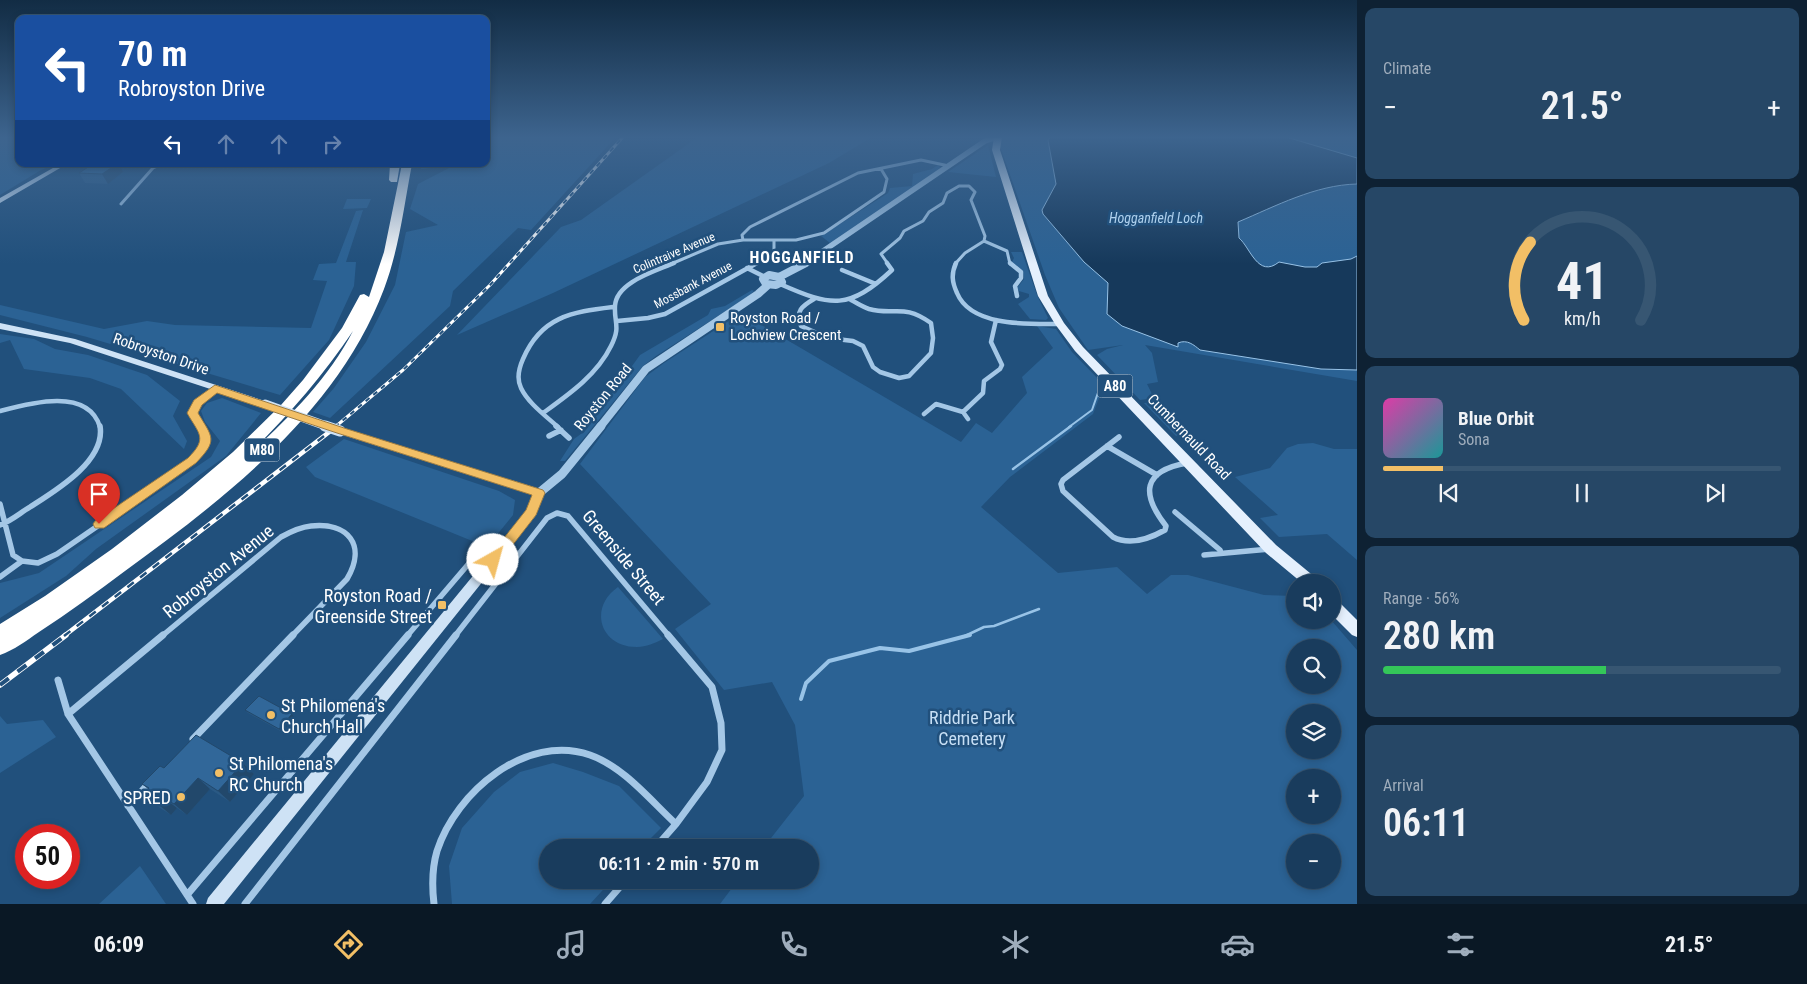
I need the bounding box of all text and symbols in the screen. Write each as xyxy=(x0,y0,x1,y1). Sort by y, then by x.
text: 70 m xyxy=(118,34,187,75)
icon: left xyxy=(35,35,100,100)
text: Climate xyxy=(1383,59,1431,78)
text: Robroyston Drive xyxy=(118,76,265,101)
text: 21.5° xyxy=(1541,84,1623,128)
text: − xyxy=(1383,91,1397,124)
text: + xyxy=(1767,91,1781,124)
icon: left xyxy=(159,130,187,158)
icon: ahead xyxy=(212,130,240,158)
icon: ahead xyxy=(265,130,293,158)
icon: right xyxy=(318,130,346,158)
water label: Hogganfield Loch xyxy=(1109,210,1203,226)
street label: Colintraive Avenue xyxy=(631,229,717,277)
district label: HOGGANFIELD xyxy=(749,248,855,267)
text: 41 xyxy=(1556,251,1608,312)
street label: Mossbank Avenue xyxy=(652,258,735,311)
text: km/h xyxy=(1564,308,1600,329)
place label: Royston Road / Lochview Crescent xyxy=(730,309,841,344)
marker: Royston Road / Lochview Crescent xyxy=(714,321,726,333)
street label: Robroyston Drive xyxy=(111,329,211,379)
street label: Royston Road xyxy=(570,360,636,434)
road number: A80 xyxy=(1098,374,1132,398)
street label: Cumbernauld Road xyxy=(1144,390,1234,484)
text: Blue Orbit xyxy=(1458,407,1534,430)
text: Sona xyxy=(1458,430,1490,449)
road number: M80 xyxy=(244,438,280,462)
pin xyxy=(78,473,120,524)
icon: previous xyxy=(1435,479,1463,507)
icon: pause xyxy=(1568,479,1596,507)
icon: next xyxy=(1701,479,1729,507)
icon: arrive xyxy=(85,480,113,508)
street label: Greenside Street xyxy=(578,505,670,609)
street label: Robroyston Avenue xyxy=(158,520,278,622)
position arrow xyxy=(466,533,518,585)
map controls xyxy=(1286,574,1341,889)
button: sound xyxy=(1286,574,1341,629)
place label: Royston Road / Greenside Street xyxy=(314,585,432,627)
text: Range · 56% xyxy=(1383,589,1459,608)
marker: Royston Road / Greenside Street xyxy=(436,599,448,611)
text: 280 km xyxy=(1383,614,1495,658)
button: search xyxy=(1286,639,1341,694)
place label: St Philomena's Church Hall xyxy=(281,695,385,737)
button: layers xyxy=(1286,704,1341,759)
park label: Riddrie Park Cemetery xyxy=(929,707,1015,749)
marker: St Philomena's Church Hall xyxy=(265,709,277,721)
place label: St Philomena's RC Church xyxy=(229,753,333,795)
marker: St Philomena's RC Church xyxy=(213,767,225,779)
button: + xyxy=(1286,769,1341,824)
text: Arrival xyxy=(1383,776,1424,795)
place label: SPRED xyxy=(123,787,171,808)
marker: SPRED xyxy=(175,791,187,803)
text: 06:11 xyxy=(1383,801,1469,845)
speed limit sign: 50 xyxy=(15,824,80,889)
button: − xyxy=(1286,834,1341,889)
text: 06:11 · 2 min · 570 m xyxy=(599,852,759,875)
icon: directions xyxy=(331,927,366,962)
icon: music xyxy=(554,927,589,962)
icon: phone xyxy=(776,927,811,962)
icon: climate xyxy=(998,927,1033,962)
icon: car xyxy=(1220,927,1255,962)
icon: filters xyxy=(1443,927,1478,962)
text: 06:09 xyxy=(94,932,144,957)
text: 21.5° xyxy=(1665,932,1713,957)

